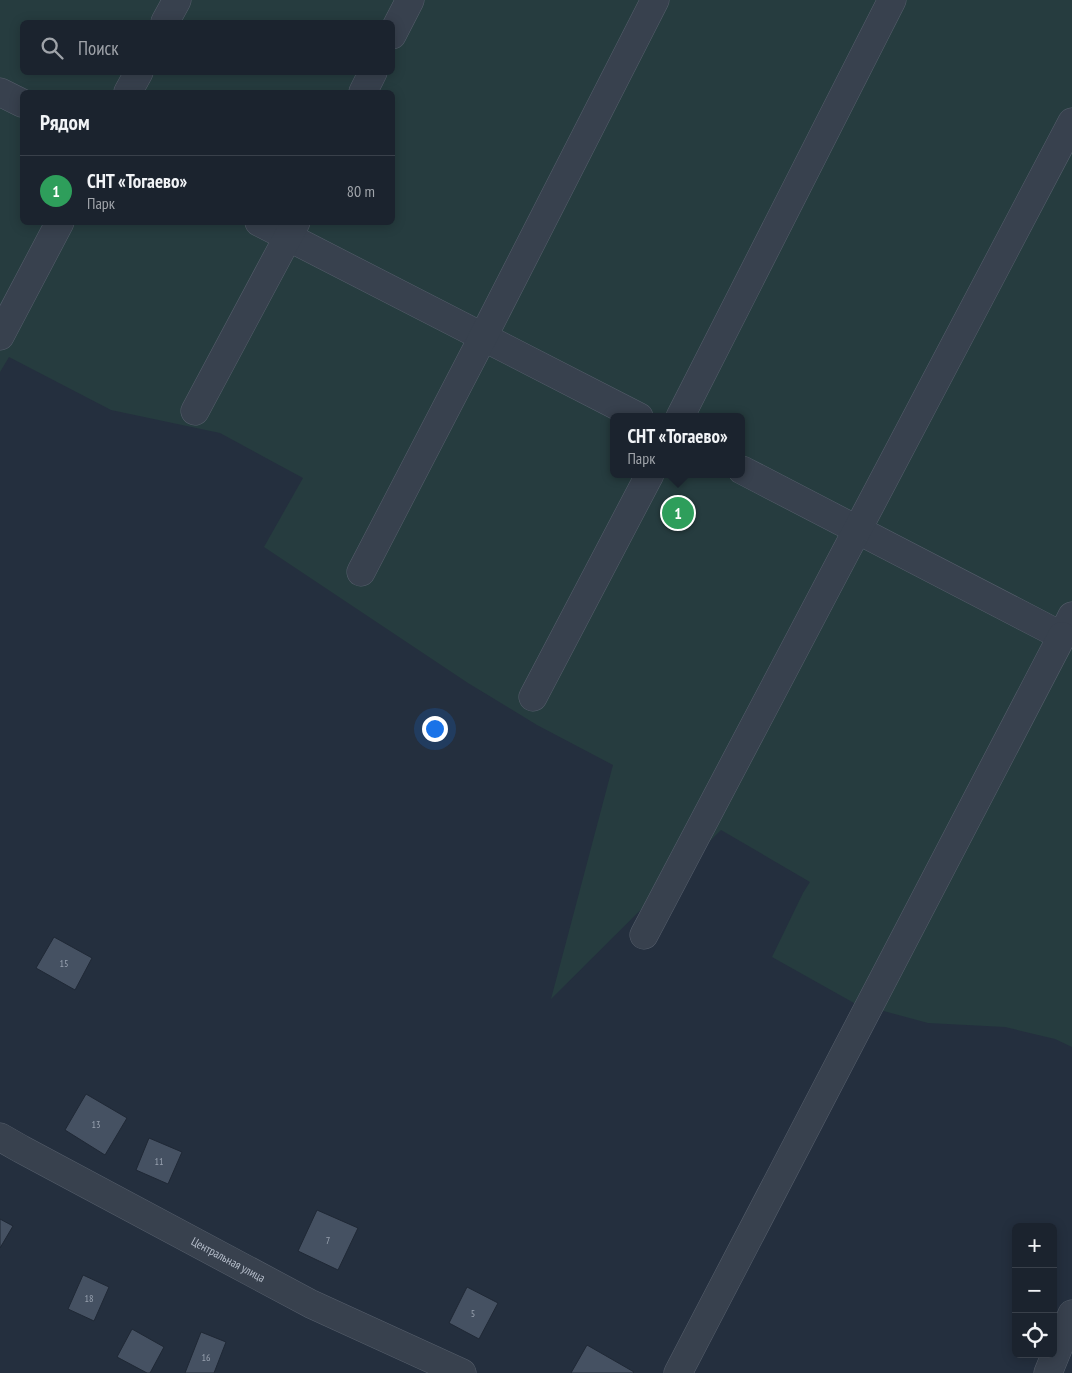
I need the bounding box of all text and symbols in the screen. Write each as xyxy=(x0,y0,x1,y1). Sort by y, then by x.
search box xyxy=(20,20,395,75)
icon: search xyxy=(38,34,66,62)
text: Поиск xyxy=(78,36,119,60)
text: Рядом xyxy=(40,109,90,136)
text: СНТ «Тогаево» xyxy=(87,169,187,193)
text: 1 xyxy=(52,181,60,201)
text: 80 m xyxy=(347,181,375,201)
text: Парк xyxy=(87,193,115,213)
popup xyxy=(610,413,745,478)
text: СНТ «Тогаево» xyxy=(627,424,728,448)
text: Парк xyxy=(627,448,655,468)
pin: 1 xyxy=(662,494,694,532)
your location xyxy=(422,716,448,742)
house number: 15 xyxy=(60,957,69,970)
house number: 13 xyxy=(92,1118,101,1131)
house number: 11 xyxy=(155,1155,164,1168)
map controls xyxy=(1012,1223,1057,1358)
button: + xyxy=(1012,1223,1057,1268)
street label: Центральная улица xyxy=(189,1233,268,1285)
house number: 7 xyxy=(326,1234,330,1247)
button: − xyxy=(1012,1268,1057,1313)
house number: 18 xyxy=(85,1292,94,1305)
house number: 5 xyxy=(471,1307,475,1320)
button: locate xyxy=(1012,1313,1057,1358)
house number: 16 xyxy=(202,1351,211,1364)

